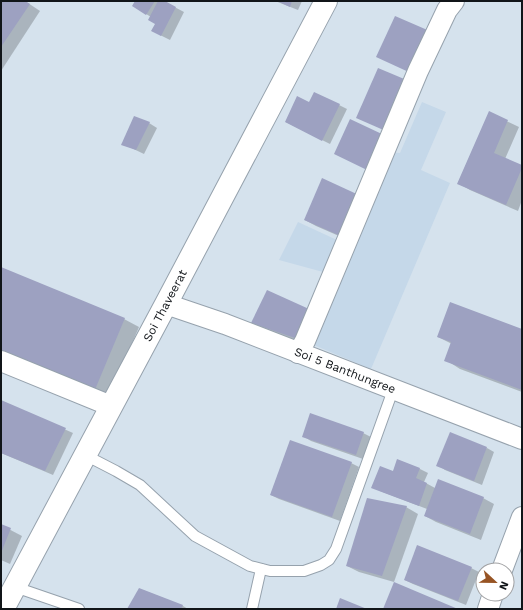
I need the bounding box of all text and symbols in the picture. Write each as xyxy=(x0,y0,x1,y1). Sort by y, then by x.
street label: Soi Thaveerat xyxy=(140,267,190,344)
street label: Soi 5 Banthungree xyxy=(292,345,398,396)
north arrow xyxy=(475,562,515,602)
text: N xyxy=(496,579,511,592)

